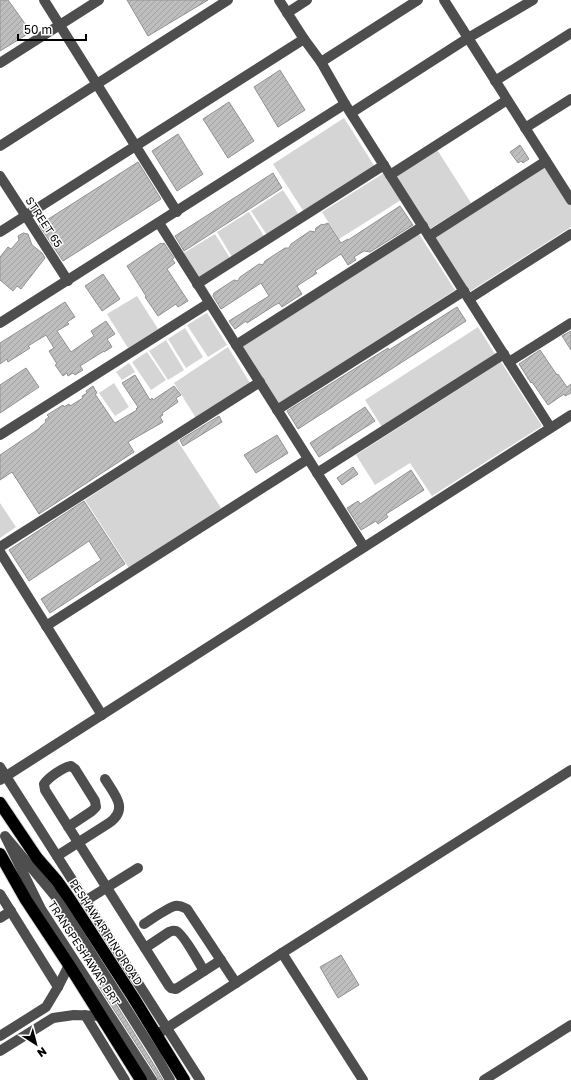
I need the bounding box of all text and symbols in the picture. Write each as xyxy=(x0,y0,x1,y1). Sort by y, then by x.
scale bar xyxy=(18,16,86,42)
text: 50 m xyxy=(24,22,52,37)
street label: STREET 65 xyxy=(23,194,65,249)
street label: PESHAWAR RING ROAD xyxy=(67,876,146,987)
street label: TRANSPESHAWAR BRT xyxy=(46,898,123,1008)
north arrow xyxy=(16,1024,56,1064)
text: N xyxy=(35,1045,49,1060)

